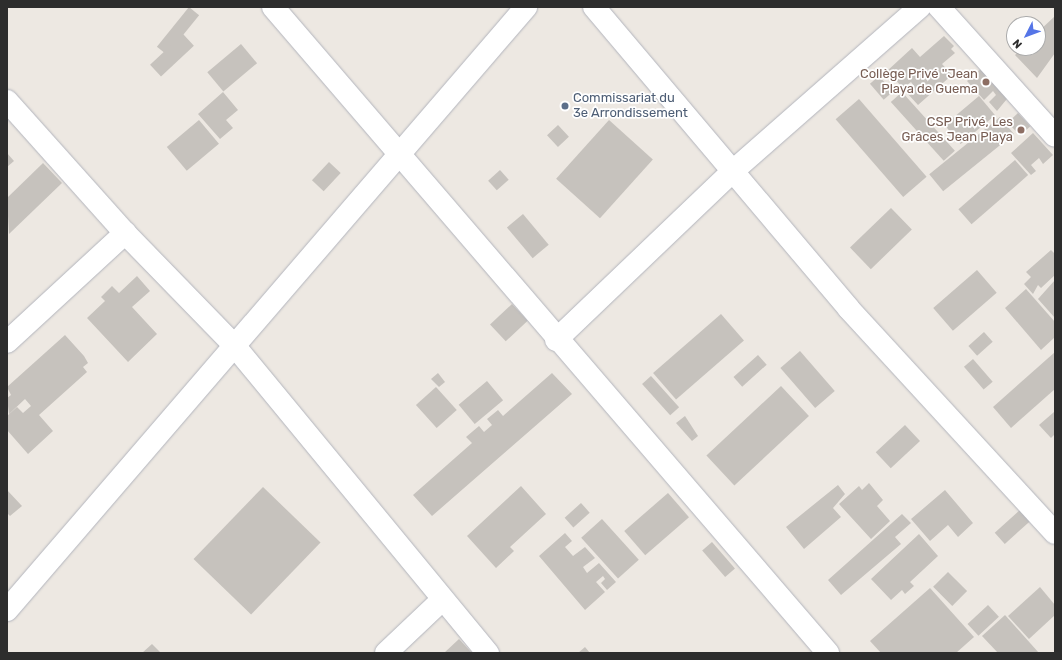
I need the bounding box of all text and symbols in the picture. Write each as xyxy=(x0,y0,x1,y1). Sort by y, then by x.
north arrow xyxy=(1006,16,1046,56)
text: N xyxy=(1010,36,1025,51)
place label: Collège Privé ''Jean Playa de Guema xyxy=(860,67,978,98)
marker: Collège Privé ''Jean Playa de Guema xyxy=(981,77,991,87)
place label: Commissariat du 3e Arrondissement xyxy=(573,91,688,122)
marker: Commissariat du 3e Arrondissement xyxy=(560,101,570,111)
place label: CSP Privé, Les Grâces Jean Playa xyxy=(901,115,1013,146)
marker: CSP Privé, Les Grâces Jean Playa xyxy=(1016,125,1026,135)

